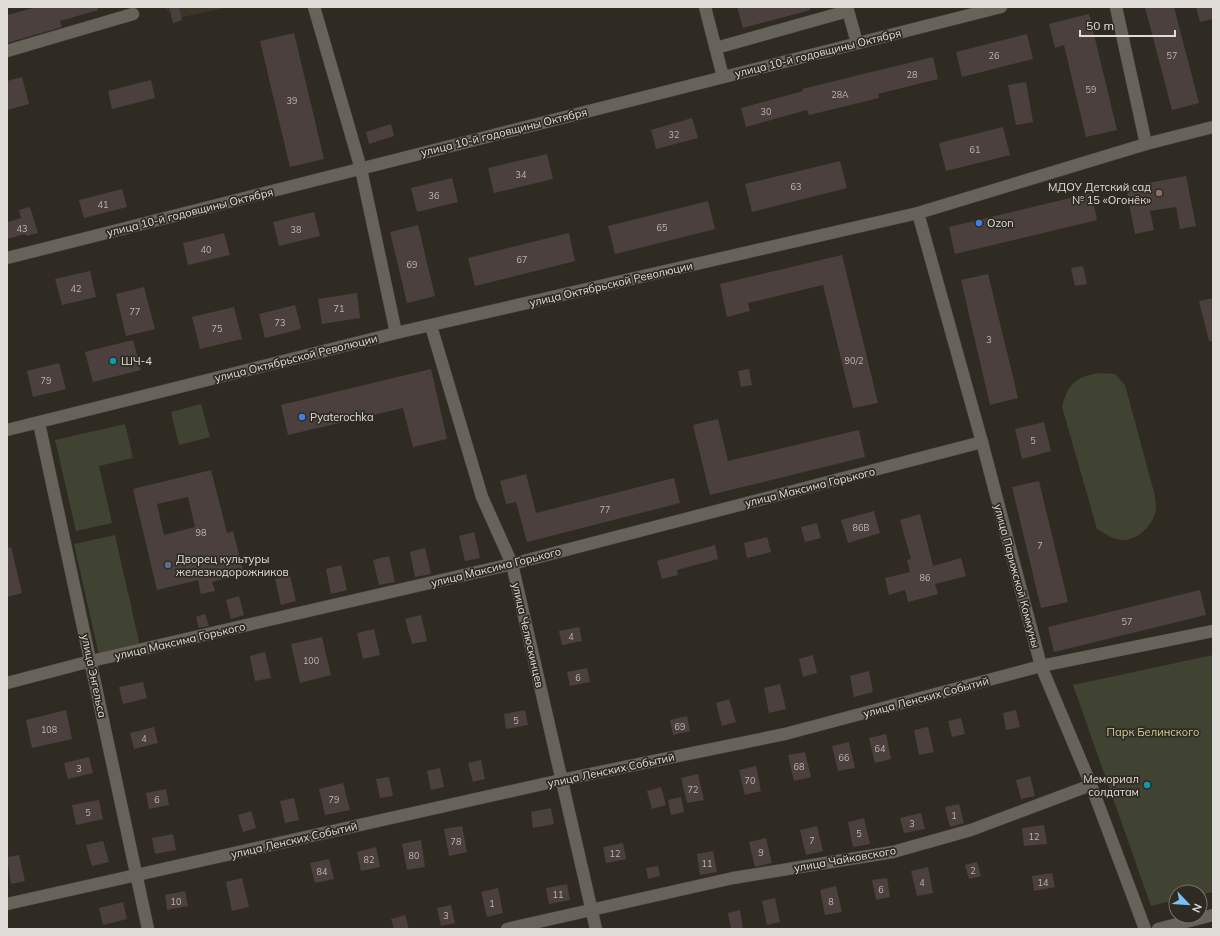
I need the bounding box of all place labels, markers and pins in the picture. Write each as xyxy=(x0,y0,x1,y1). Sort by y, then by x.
place label: МДОУ Детский сад № 15 «Огонёк» xyxy=(1048,180,1151,207)
marker: МДОУ Детский сад № 15 «Огонёк» xyxy=(1154,188,1164,198)
place label: Ozon xyxy=(987,216,1014,230)
marker: Ozon xyxy=(974,218,984,228)
place label: ШЧ-4 xyxy=(121,354,152,368)
marker: ШЧ-4 xyxy=(108,356,118,366)
place label: Pyaterochka xyxy=(310,410,374,424)
marker: Pyaterochka xyxy=(297,412,307,422)
place label: Дворец культуры железнодорожников xyxy=(176,552,289,579)
marker: Дворец культуры железнодорожников xyxy=(163,560,173,570)
place label: Мемориал солдатам xyxy=(1083,772,1139,799)
marker: Мемориал солдатам xyxy=(1142,780,1152,790)

